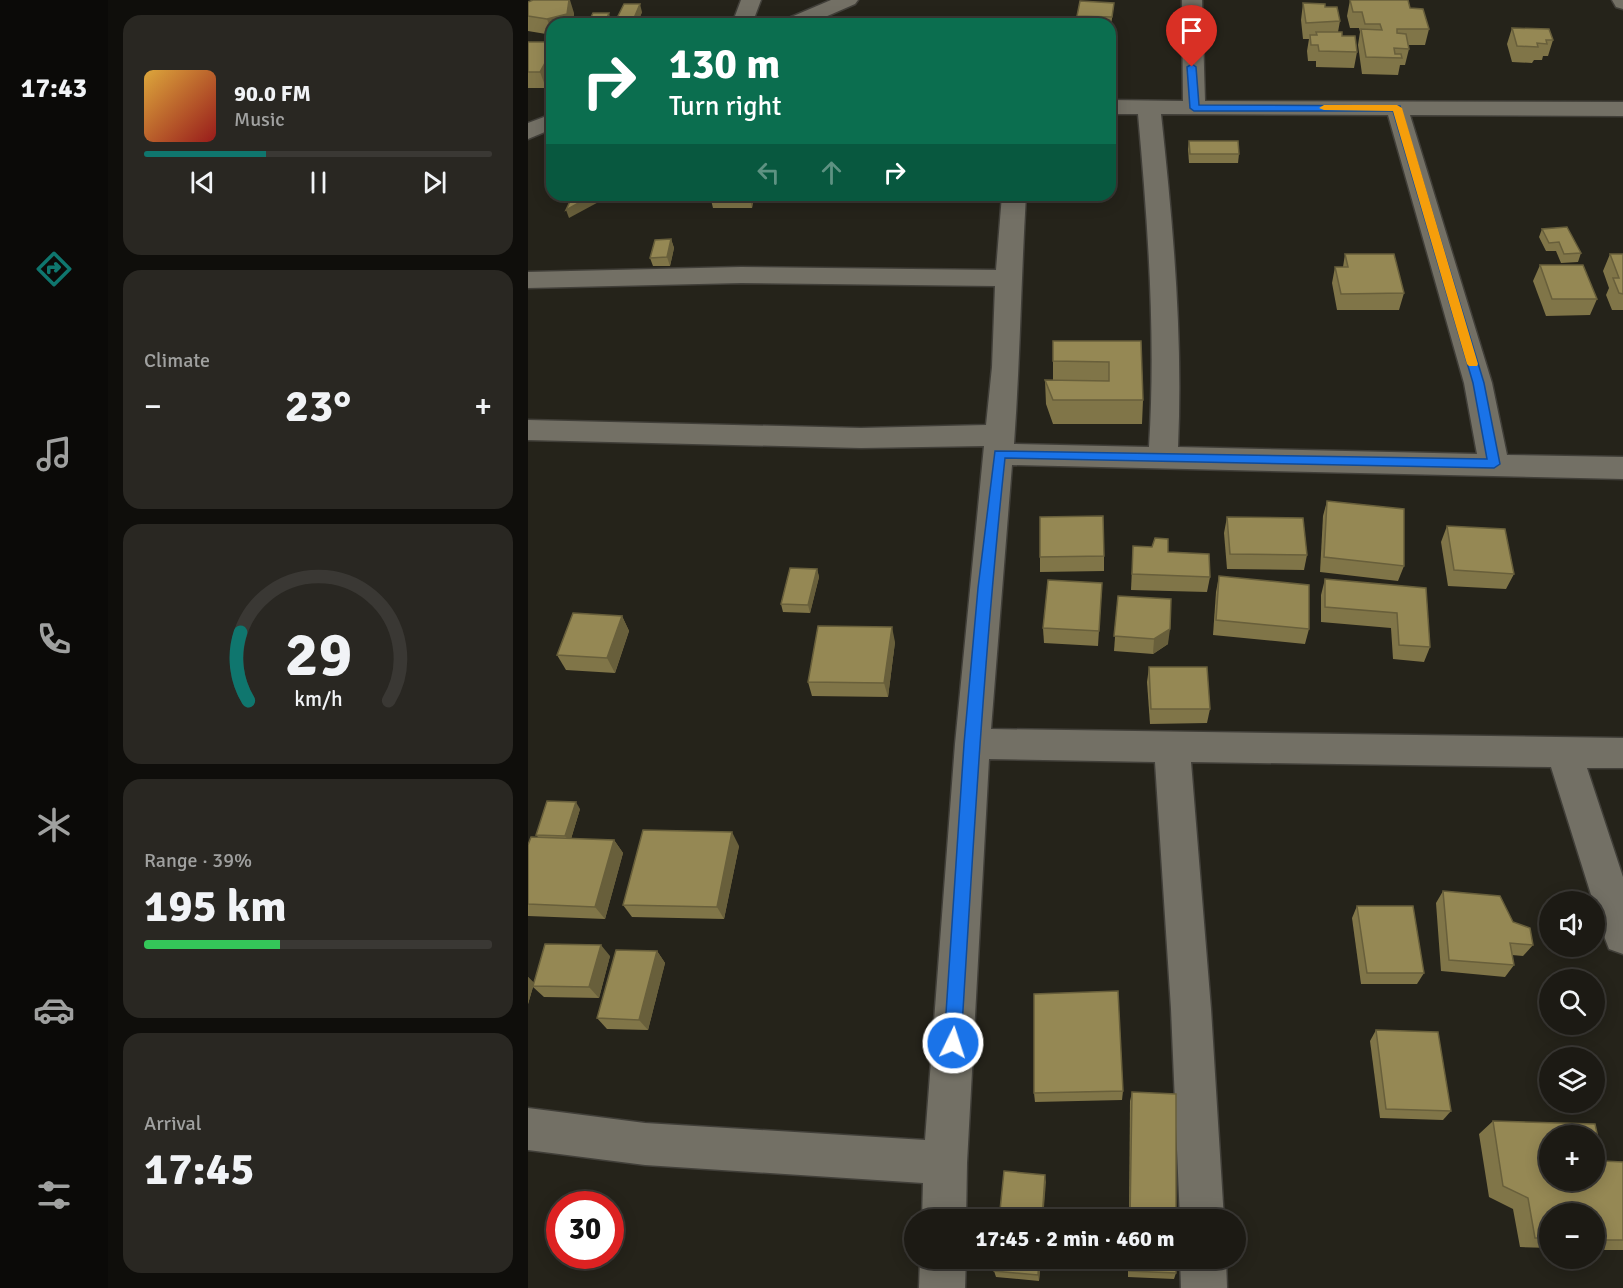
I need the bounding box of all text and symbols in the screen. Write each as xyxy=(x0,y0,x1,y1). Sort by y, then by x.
pin xyxy=(1166,5,1217,67)
icon: arrive xyxy=(1175,14,1208,47)
text: 130 m xyxy=(669,39,780,90)
icon: right xyxy=(570,42,648,120)
text: 17:43 xyxy=(21,72,87,105)
text: 90.0 FM xyxy=(234,80,311,107)
text: Turn right xyxy=(669,90,782,123)
text: Music xyxy=(234,107,285,132)
icon: left xyxy=(752,156,785,189)
icon: ahead xyxy=(815,156,848,189)
icon: right xyxy=(878,156,911,189)
icon: previous xyxy=(186,166,219,199)
icon: pause xyxy=(302,166,335,199)
icon: next xyxy=(418,166,451,199)
icon: directions xyxy=(33,248,75,290)
text: Climate xyxy=(144,348,210,373)
text: 23° xyxy=(285,379,351,434)
text: − xyxy=(144,386,162,427)
text: + xyxy=(474,386,492,427)
icon: music xyxy=(33,433,75,475)
text: 29 xyxy=(284,616,352,693)
icon: phone xyxy=(33,618,75,660)
text: km/h xyxy=(294,686,342,712)
icon: climate xyxy=(33,804,75,846)
text: Range · 39% xyxy=(144,848,252,873)
text: 195 km xyxy=(144,879,287,934)
map controls xyxy=(1539,891,1605,1269)
button: sound xyxy=(1539,891,1605,957)
button: search xyxy=(1539,969,1605,1035)
icon: car xyxy=(33,989,75,1031)
position arrow xyxy=(921,1011,985,1075)
button: layers xyxy=(1539,1047,1605,1113)
text: Arrival xyxy=(144,1111,202,1136)
button: + xyxy=(1539,1125,1605,1191)
text: 17:45 xyxy=(144,1142,254,1197)
icon: filters xyxy=(33,1174,75,1216)
speed limit sign: 30 xyxy=(546,1191,624,1269)
button: − xyxy=(1539,1203,1605,1269)
text: 17:45 · 2 min · 460 m xyxy=(975,1225,1175,1252)

